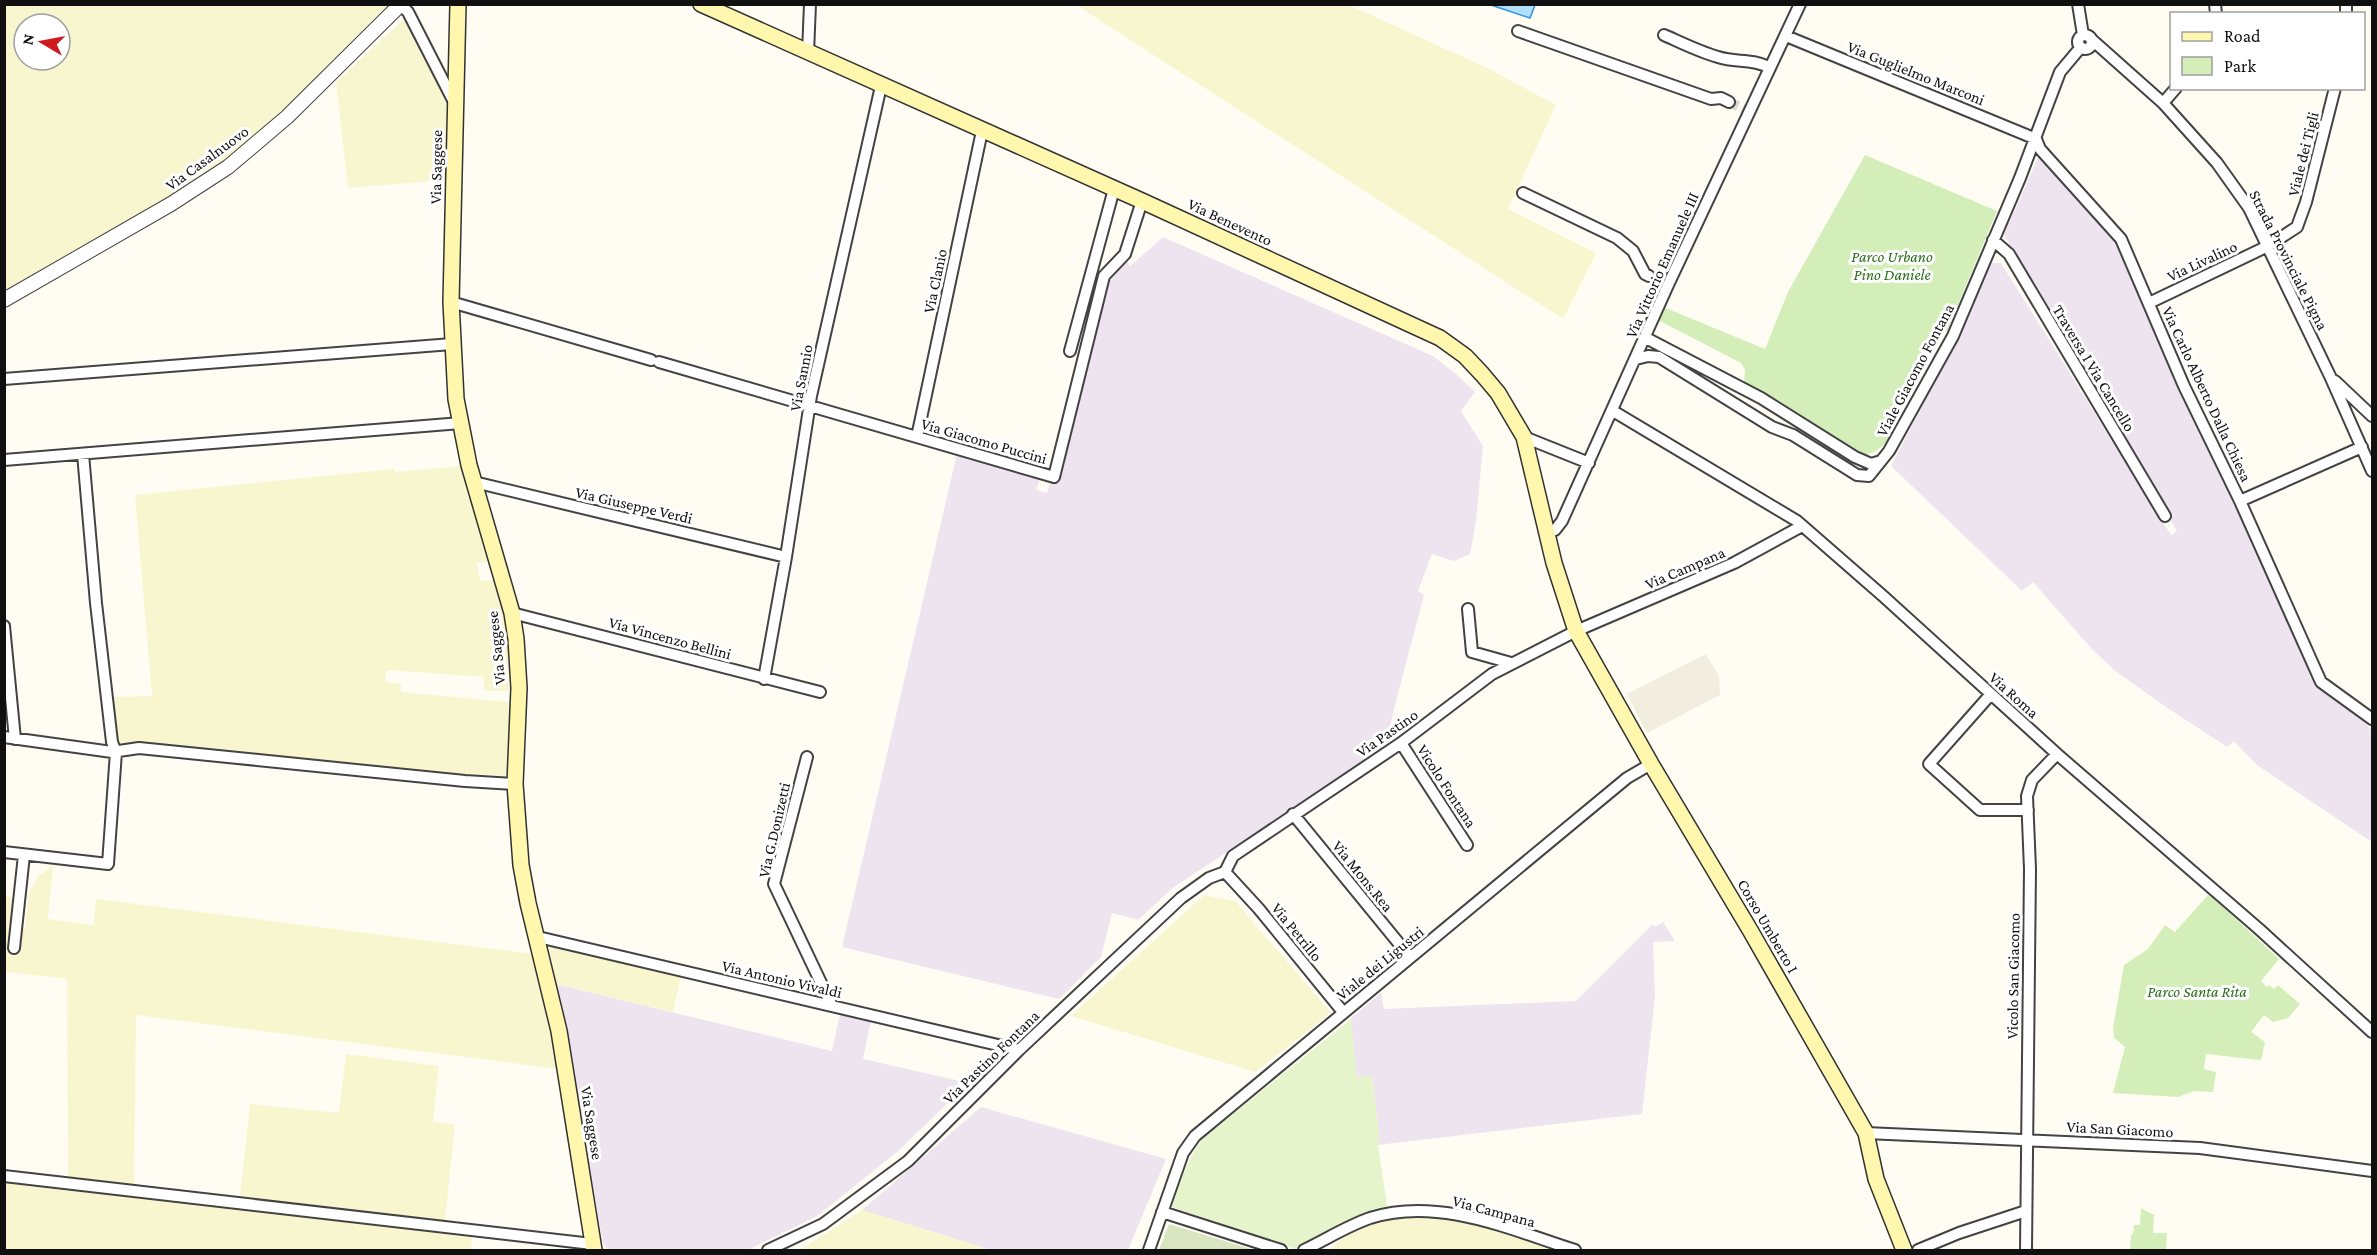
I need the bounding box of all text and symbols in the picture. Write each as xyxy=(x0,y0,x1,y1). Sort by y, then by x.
north arrow xyxy=(12,12,72,72)
legend xyxy=(2170,12,2365,90)
text: Road xyxy=(2224,26,2261,46)
text: N xyxy=(18,33,37,46)
street label: Via Guglielmo Marconi xyxy=(1845,38,1987,109)
text: Park xyxy=(2224,56,2256,76)
street label: Viale dei Tigli xyxy=(2284,110,2323,198)
street label: Via Casalnuovo xyxy=(162,122,252,194)
street label: Via Saggese xyxy=(427,130,446,204)
street label: Strada Provinciale Pigna xyxy=(2246,187,2332,334)
street label: Via Vittorio Emanuele III xyxy=(1622,189,1702,340)
street label: Via Benevento xyxy=(1185,195,1275,249)
street label: Via Livalino xyxy=(2164,237,2240,285)
street label: Via Clanio xyxy=(920,247,950,315)
park label: Parco Urbano Pino Daniele xyxy=(1851,248,1933,283)
street label: Viale Giacomo Fontana xyxy=(1873,300,1957,439)
street label: Traversa I Via Cancello xyxy=(2049,302,2139,434)
street label: Via Carlo Alberto Dalla Chiesa xyxy=(2159,304,2255,485)
street label: Via Sannio xyxy=(786,343,816,413)
street label: Via Giacomo Puccini xyxy=(919,415,1049,467)
street label: Via Giuseppe Verdi xyxy=(573,483,694,528)
street label: Via Campana xyxy=(1643,543,1728,593)
street label: Via Saggese xyxy=(484,610,509,686)
street label: Via Vincenzo Bellini xyxy=(607,613,733,663)
street label: Via Roma xyxy=(1986,668,2043,722)
street label: Via Pastino xyxy=(1353,706,1421,760)
street label: Vicolo Fontana xyxy=(1414,741,1480,831)
street label: Via G.Donizetti xyxy=(755,781,793,879)
street label: Via Mons.Rea xyxy=(1329,837,1397,915)
street label: Corso Umberto I xyxy=(1734,876,1802,976)
street label: Via Petrillo xyxy=(1268,900,1326,964)
street label: Vicolo San Giacomo xyxy=(2003,913,2023,1039)
street label: Viale dei Ligustri xyxy=(1333,923,1428,1004)
street label: Via Antonio Vivaldi xyxy=(720,957,844,1001)
park label: Parco Santa Rita xyxy=(2147,983,2247,1000)
street label: Via Pastino Fontana xyxy=(940,1006,1043,1107)
street label: Via Saggese xyxy=(577,1085,606,1161)
street label: Via San Giacomo xyxy=(2066,1118,2174,1140)
street label: Via Campana xyxy=(1451,1192,1538,1231)

